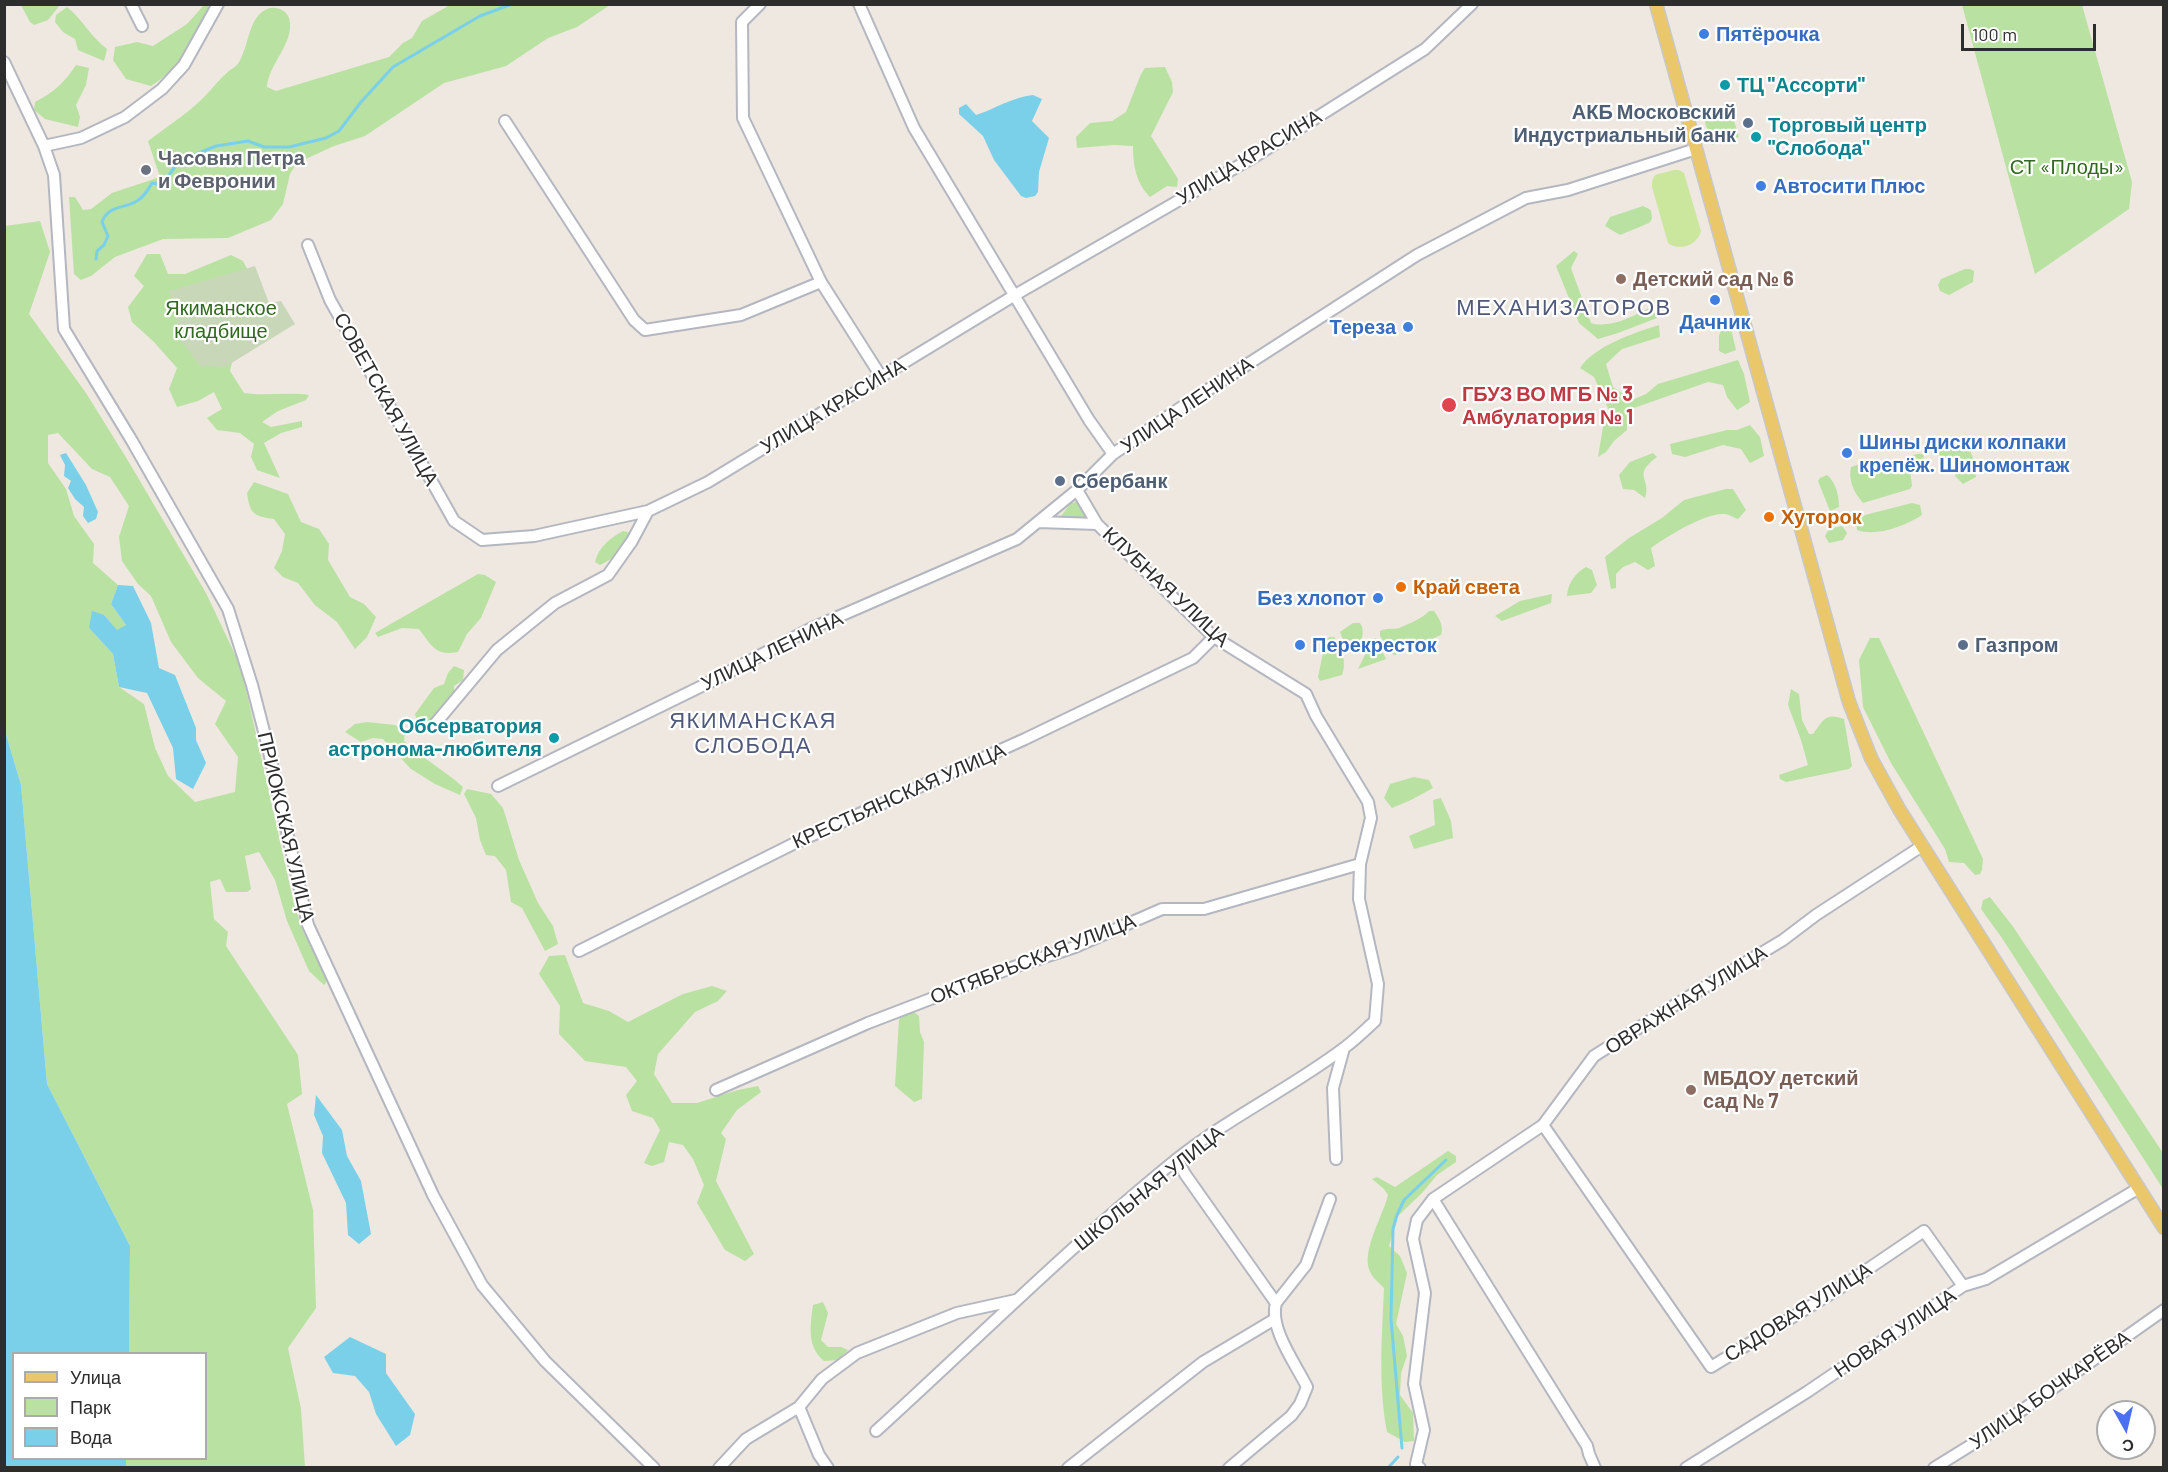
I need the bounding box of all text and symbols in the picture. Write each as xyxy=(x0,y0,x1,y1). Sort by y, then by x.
scale bar xyxy=(1964,12,2099,50)
place label: Пятёрочка xyxy=(1716,22,1820,46)
text: 100 m xyxy=(1972,23,2017,45)
marker: Пятёрочка xyxy=(1697,27,1711,41)
place label: ТЦ "Ассорти" xyxy=(1737,73,1865,97)
marker: ТЦ "Ассорти" xyxy=(1718,78,1732,92)
place label: АКБ Московский Индустриальный банк xyxy=(1513,100,1736,147)
street label: УЛИЦА КРАСИНА xyxy=(1172,104,1326,210)
place label: Торговый центр "Слобода" xyxy=(1768,113,1927,160)
marker: АКБ Московский Индустриальный банк xyxy=(1741,116,1755,130)
marker: Торговый центр "Слобода" xyxy=(1749,130,1763,144)
place label: Часовня Петра и Февронии xyxy=(158,146,305,193)
park label: СТ «Плоды» xyxy=(2010,155,2124,179)
marker: Часовня Петра и Февронии xyxy=(139,163,153,177)
place label: Автосити Плюс xyxy=(1773,174,1925,198)
marker: Автосити Плюс xyxy=(1754,179,1768,193)
place label: Детский сад № 6 xyxy=(1633,267,1794,291)
marker: Детский сад № 6 xyxy=(1614,272,1628,286)
marker: Дачник xyxy=(1708,293,1722,307)
district label: МЕХАНИЗАТОРОВ xyxy=(1456,295,1672,321)
park label: Якиманское кладбище xyxy=(165,296,277,343)
street label: СОВЕТСКАЯ УЛИЦА xyxy=(328,308,444,490)
place label: Дачник xyxy=(1680,310,1750,334)
place label: Тереза xyxy=(1330,315,1396,339)
marker: Тереза xyxy=(1401,320,1415,334)
street label: УЛИЦА ЛЕНИНА xyxy=(1116,352,1258,458)
street label: УЛИЦА КРАСИНА xyxy=(756,353,910,459)
place label: ГБУЗ ВО МГБ № 3 Амбулатория № 1 xyxy=(1462,382,1633,429)
marker: ГБУЗ ВО МГБ № 3 Амбулатория № 1 xyxy=(1440,396,1458,414)
place label: Шины диски колпаки крепёж. Шиномонтаж xyxy=(1859,430,2069,477)
marker: Шины диски колпаки крепёж. Шиномонтаж xyxy=(1840,446,1854,460)
place label: Сбербанк xyxy=(1072,469,1167,493)
marker: Сбербанк xyxy=(1053,474,1067,488)
place label: Хуторок xyxy=(1781,505,1862,529)
marker: Хуторок xyxy=(1762,510,1776,524)
street label: КЛУБНАЯ УЛИЦА xyxy=(1098,522,1234,652)
place label: Край света xyxy=(1413,575,1520,599)
marker: Край света xyxy=(1394,580,1408,594)
place label: Без хлопот xyxy=(1257,586,1366,610)
marker: Без хлопот xyxy=(1371,591,1385,605)
street label: УЛИЦА ЛЕНИНА xyxy=(697,606,847,696)
place label: Перекресток xyxy=(1312,633,1437,657)
place label: Газпром xyxy=(1975,633,2058,657)
marker: Перекресток xyxy=(1293,638,1307,652)
marker: Газпром xyxy=(1956,638,1970,652)
district label: ЯКИМАНСКАЯ СЛОБОДА xyxy=(669,708,837,760)
place label: Обсерватория астронома-любителя xyxy=(328,714,542,761)
street label: ПРИОКСКАЯ УЛИЦА xyxy=(252,729,320,925)
marker: Обсерватория астронома-любителя xyxy=(547,731,561,745)
street label: КРЕСТЬЯНСКАЯ УЛИЦА xyxy=(789,738,1009,854)
street label: ОКТЯБРЬСКАЯ УЛИЦА xyxy=(927,909,1139,1009)
street label: ОВРАЖНАЯ УЛИЦА xyxy=(1601,940,1771,1060)
place label: МБДОУ детский сад № 7 xyxy=(1703,1066,1859,1113)
marker: МБДОУ детский сад № 7 xyxy=(1684,1083,1698,1097)
street label: ШКОЛЬНАЯ УЛИЦА xyxy=(1069,1120,1229,1256)
street label: САДОВАЯ УЛИЦА xyxy=(1720,1257,1876,1367)
street label: НОВАЯ УЛИЦА xyxy=(1829,1283,1961,1383)
street label: УЛИЦА БОЧКАРЁВА xyxy=(1965,1325,2135,1455)
legend xyxy=(12,1352,207,1460)
text: Улица xyxy=(70,1366,121,1388)
text: Парк xyxy=(70,1396,111,1418)
north arrow xyxy=(2096,1400,2156,1460)
text: Вода xyxy=(70,1426,112,1448)
text: С xyxy=(2121,1436,2135,1457)

